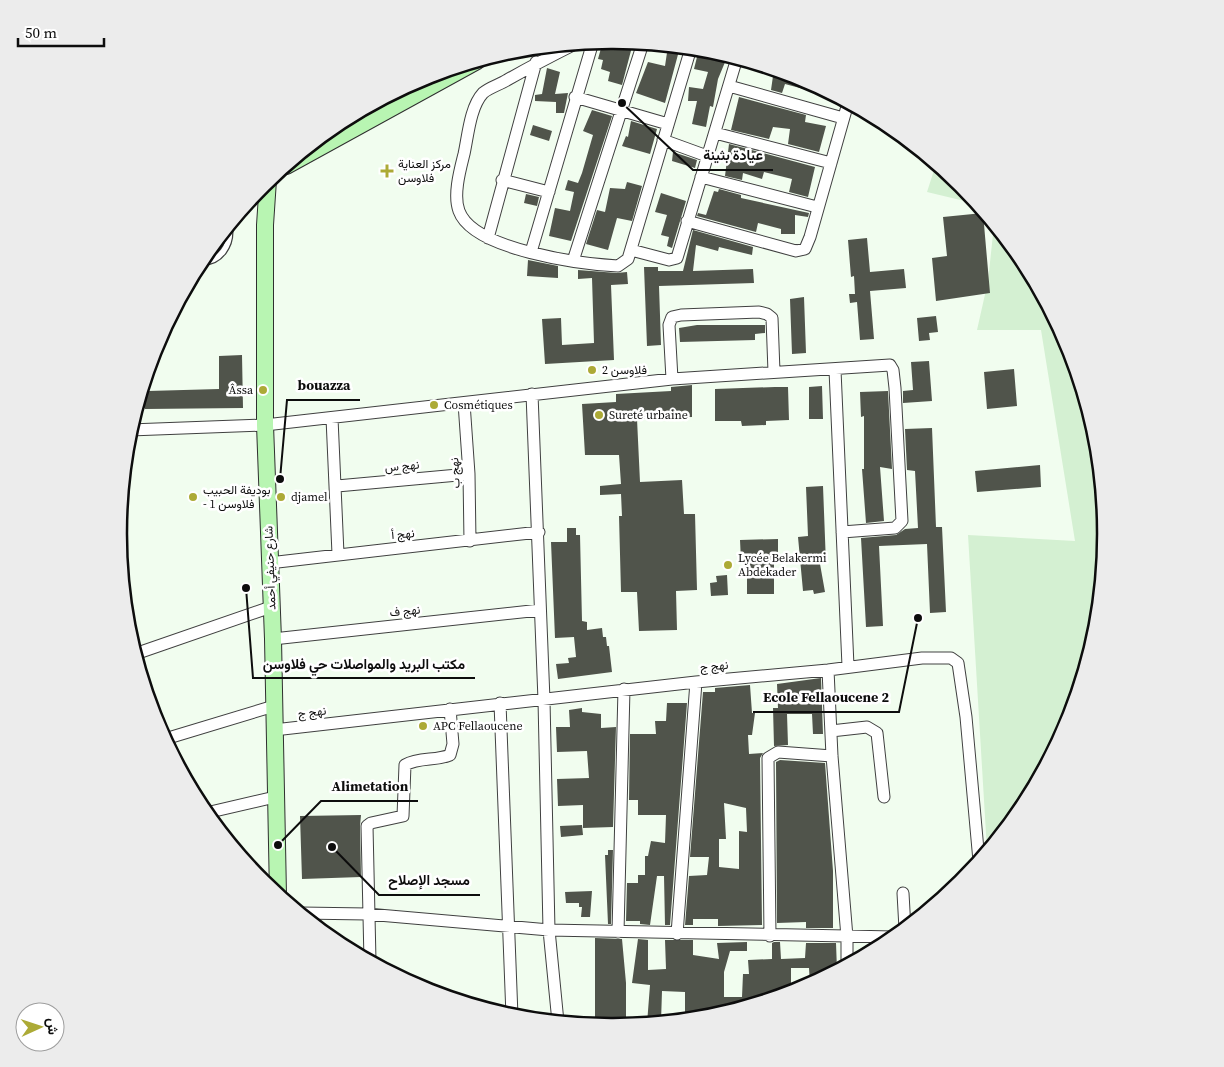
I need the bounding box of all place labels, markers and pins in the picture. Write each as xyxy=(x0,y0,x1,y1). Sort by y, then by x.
callout: عيادة بثينة xyxy=(693,141,773,170)
place label: مركز العناية فلاوسن xyxy=(398,156,451,186)
marker: مركز العناية فلاوسن xyxy=(380,164,394,178)
place label: فلاوسن 2 xyxy=(602,362,647,378)
marker: فلاوسن 2 xyxy=(586,364,598,376)
callout: bouazza xyxy=(287,371,360,400)
place label: Âssa xyxy=(229,382,254,398)
marker: Âssa xyxy=(257,384,269,396)
place label: Cosmétiques xyxy=(444,397,513,413)
marker: Cosmétiques xyxy=(428,399,440,411)
place label: Sureté urbaine xyxy=(609,407,688,423)
marker: Sureté urbaine xyxy=(593,409,605,421)
place label: بوديفة الحبيب - فلاوسن 1 xyxy=(203,482,270,512)
place label: djamel xyxy=(291,489,328,505)
marker: بوديفة الحبيب - فلاوسن 1 xyxy=(187,491,199,503)
marker: djamel xyxy=(275,491,287,503)
place label: Lycée Belakermi Abdekader xyxy=(738,550,827,580)
marker: Lycée Belakermi Abdekader xyxy=(722,559,734,571)
callout: مكتب البريد والمواصلات حي فلاوسن xyxy=(253,649,475,678)
callout: Ecole Fellaoucene 2 xyxy=(753,683,899,712)
place label: APC Fellaoucene xyxy=(433,718,523,734)
marker: APC Fellaoucene xyxy=(417,720,429,732)
callout: Alimetation xyxy=(321,772,418,801)
callout: مسجد اﻹصلاح xyxy=(379,866,480,895)

